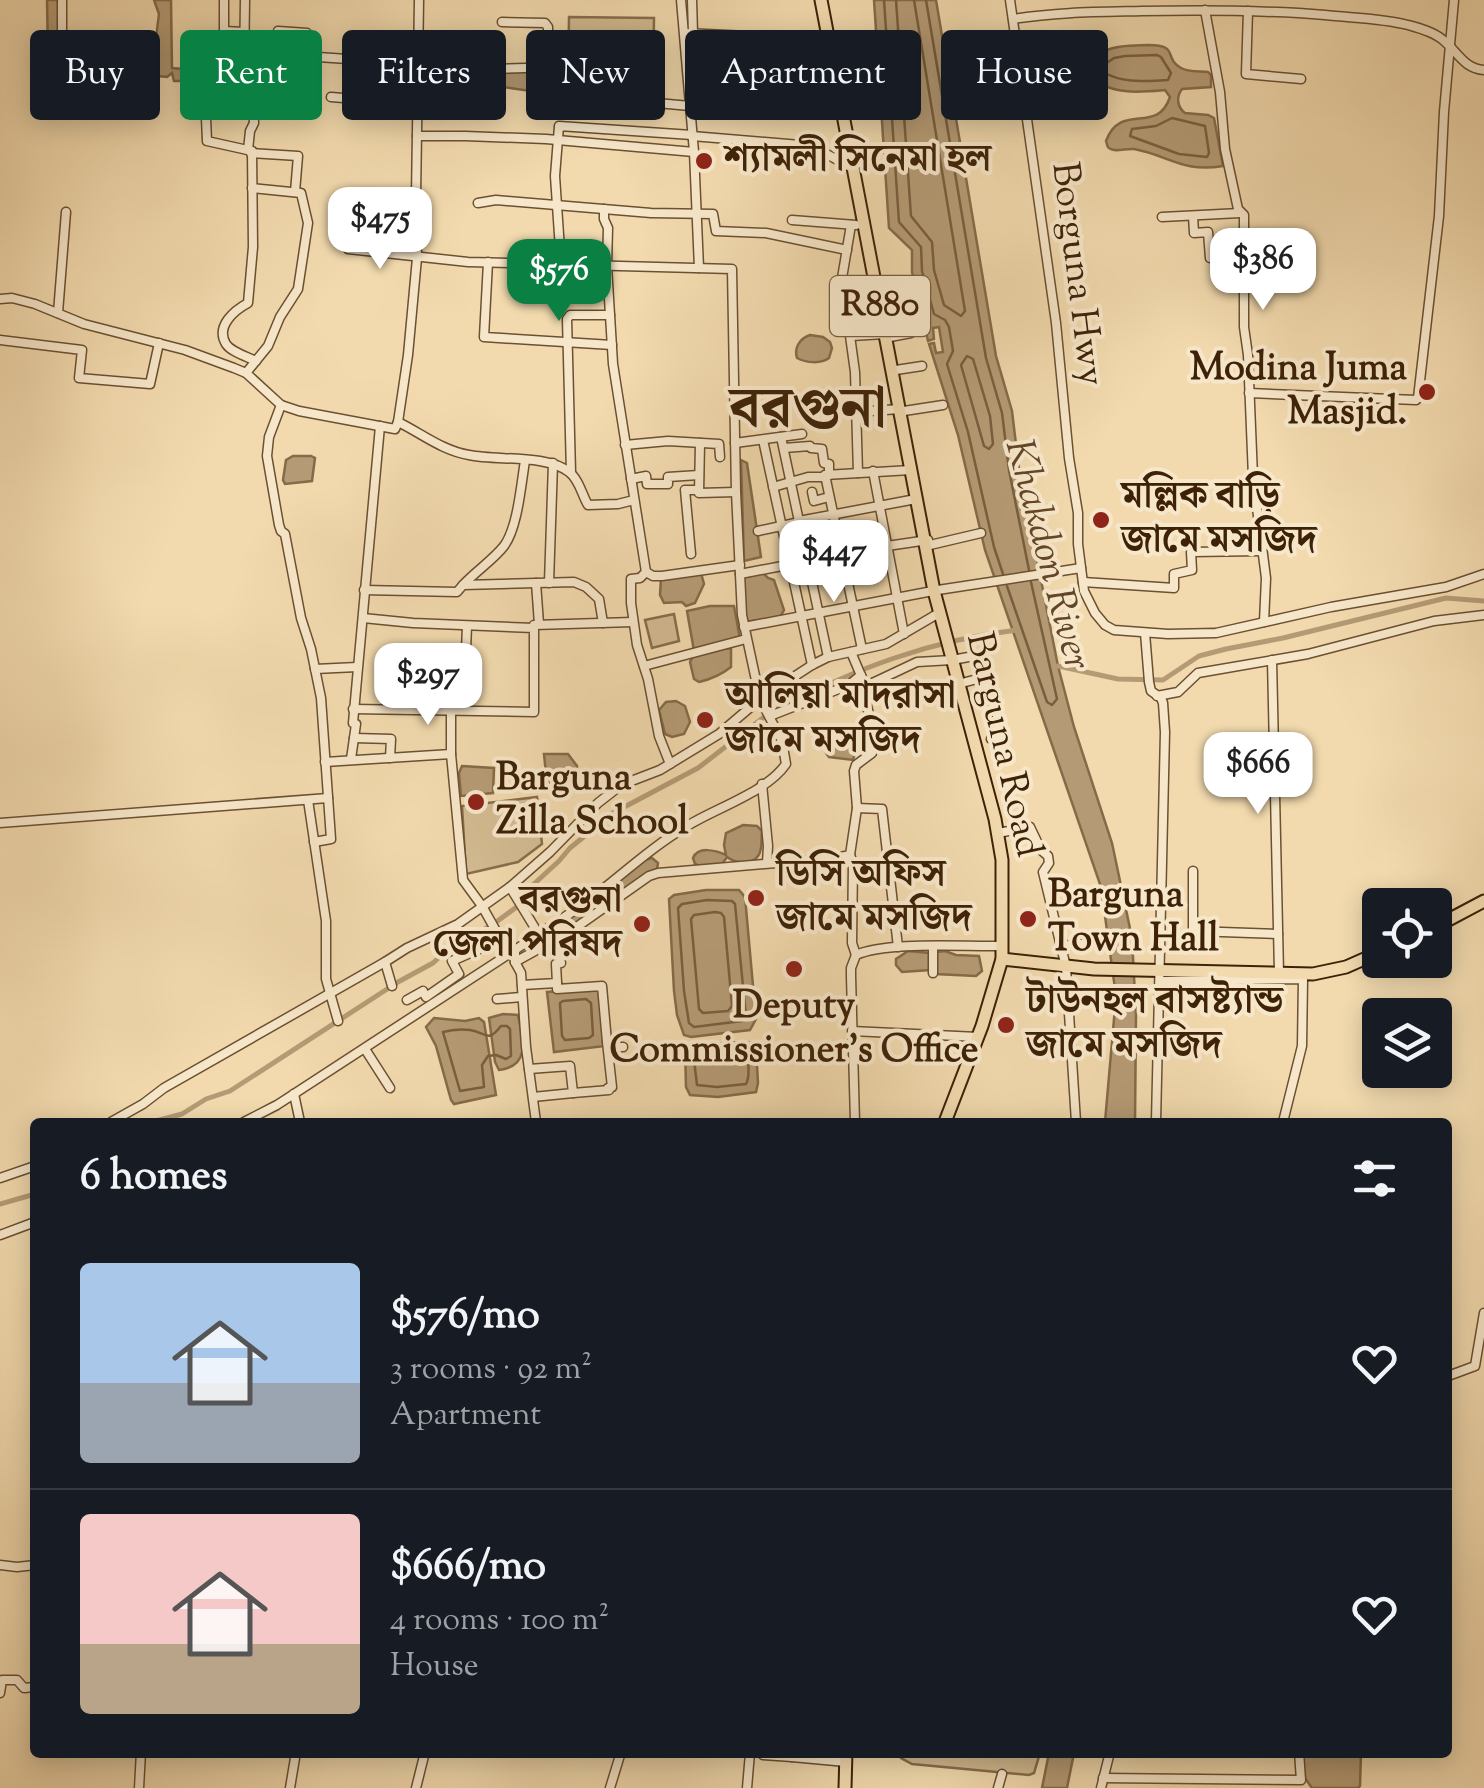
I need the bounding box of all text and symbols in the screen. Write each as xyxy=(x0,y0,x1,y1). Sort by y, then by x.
chip: Buy xyxy=(30,30,160,120)
chip: Rent xyxy=(180,30,322,120)
chip: Filters xyxy=(342,30,506,120)
chip: New xyxy=(526,30,665,120)
chip: Apartment xyxy=(685,30,921,120)
chip: House xyxy=(941,30,1108,120)
place label: শ্যামলী সিনেমা হল xyxy=(722,134,993,188)
marker: শ্যামলী সিনেমা হল xyxy=(693,150,715,172)
street label: Borguna Hwy xyxy=(1035,159,1117,389)
pin: $475 xyxy=(321,187,439,272)
text: $475 xyxy=(350,196,410,242)
pin: $386 xyxy=(1204,228,1322,313)
text: $386 xyxy=(1232,237,1294,283)
pin: $576 xyxy=(500,239,618,324)
text: $576 xyxy=(529,248,589,294)
road number: R880 xyxy=(830,276,930,336)
place label: Modina Juma Masjid. xyxy=(1190,343,1407,441)
district label: বরগুনা xyxy=(726,370,887,454)
marker: Modina Juma Masjid. xyxy=(1416,381,1438,403)
water label: Khakdon River xyxy=(988,433,1104,677)
place label: মল্লিক বাড়ি জামে মসজিদ xyxy=(1119,471,1319,569)
marker: মল্লিক বাড়ি জামে মসজিদ xyxy=(1090,509,1112,531)
pin: $447 xyxy=(775,520,893,605)
text: $447 xyxy=(801,529,867,575)
street label: Barguna Road xyxy=(950,627,1054,863)
pin: $297 xyxy=(369,643,487,728)
text: $297 xyxy=(396,652,460,698)
place label: আলিয়া মাদরাসা জামে মসজিদ xyxy=(723,671,956,769)
marker: আলিয়া মাদরাসা জামে মসজিদ xyxy=(694,709,716,731)
pin: $666 xyxy=(1199,732,1317,817)
text: $666 xyxy=(1226,741,1290,787)
place label: Barguna Zilla School xyxy=(496,753,689,851)
marker: Barguna Zilla School xyxy=(465,791,487,813)
place label: ডিসি অফিস জামে মসজিদ xyxy=(774,849,974,947)
place label: Barguna Town Hall xyxy=(1048,870,1219,968)
place label: বরগুনা জেলা পরিষদ xyxy=(433,875,624,973)
marker: ডিসি অফিস জামে মসজিদ xyxy=(745,887,767,909)
map controls xyxy=(1362,888,1452,1088)
button: locate xyxy=(1362,888,1452,978)
marker: Barguna Town Hall xyxy=(1017,908,1039,930)
marker: বরগুনা জেলা পরিষদ xyxy=(631,913,653,935)
marker: Deputy Commissioner's Office xyxy=(783,958,805,980)
place label: টাউনহল বাসষ্ট্যান্ড জামে মসজিদ xyxy=(1024,975,1285,1074)
place label: Deputy Commissioner's Office xyxy=(609,981,979,1079)
button: layers xyxy=(1362,998,1452,1088)
marker: টাউনহল বাসষ্ট্যান্ড জামে মসজিদ xyxy=(995,1014,1017,1036)
text: 6 homes xyxy=(80,1148,227,1208)
icon: filters xyxy=(1347,1151,1402,1206)
text: $576/mo xyxy=(390,1287,540,1347)
icon: home xyxy=(160,1303,280,1423)
icon: heart xyxy=(1347,1336,1402,1391)
text: 3 rooms · 92 m² xyxy=(390,1347,592,1393)
text: Apartment xyxy=(390,1393,541,1439)
text: $666/mo xyxy=(390,1538,546,1598)
icon: home xyxy=(160,1554,280,1674)
icon: heart xyxy=(1347,1587,1402,1642)
text: 4 rooms · 100 m² xyxy=(390,1598,609,1644)
text: House xyxy=(390,1644,479,1690)

